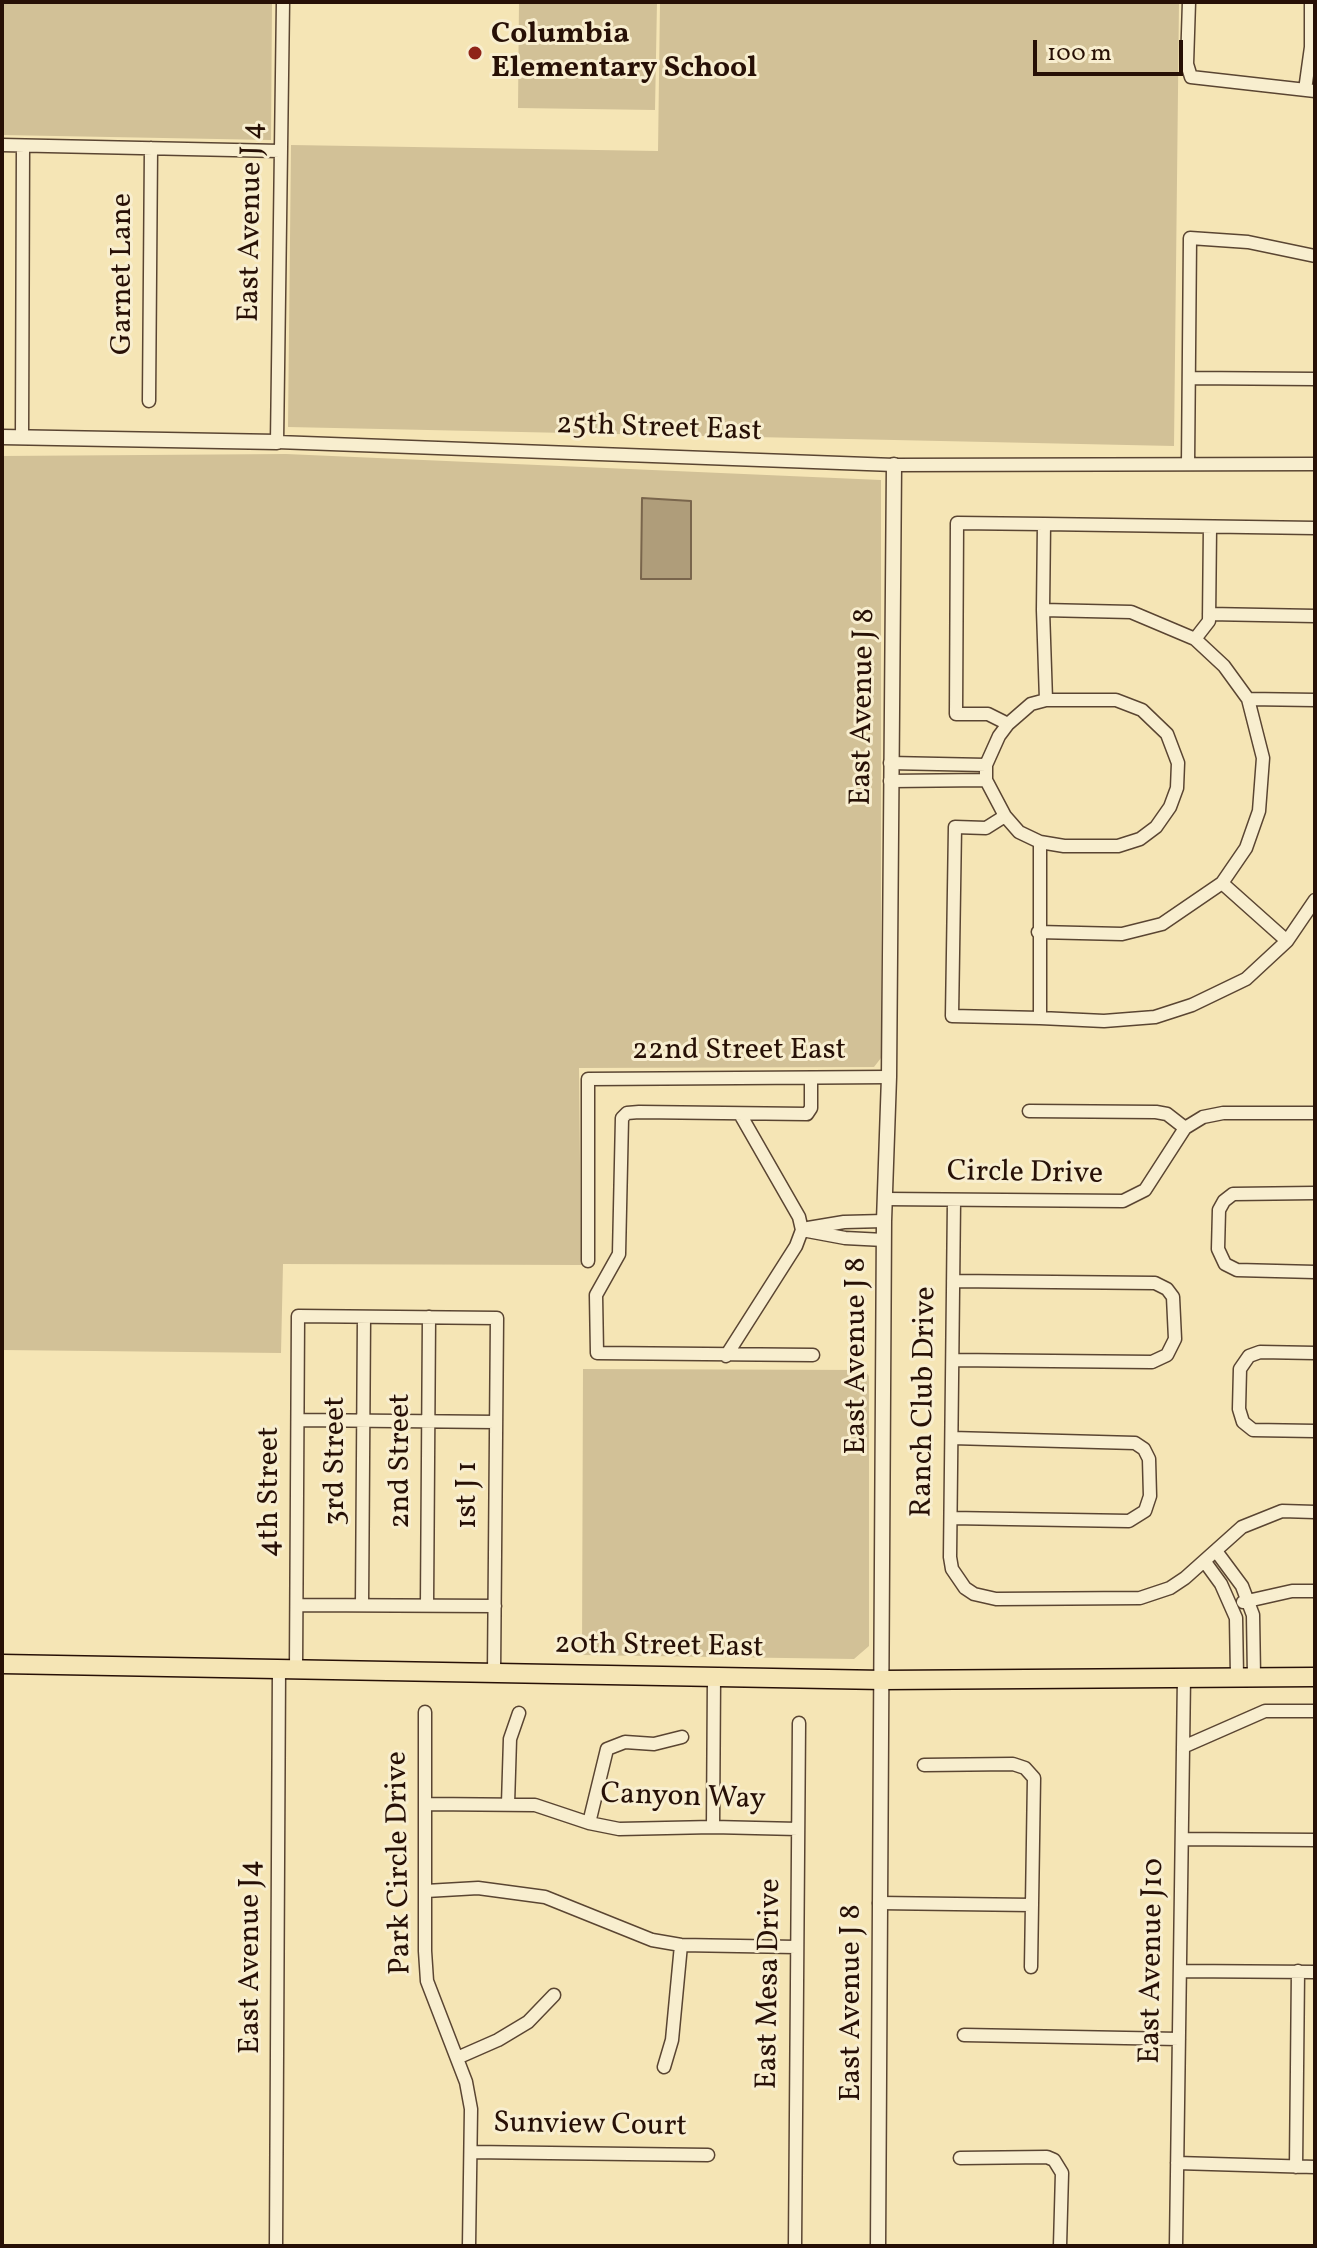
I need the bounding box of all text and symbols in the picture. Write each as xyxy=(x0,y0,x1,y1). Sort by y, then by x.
place label: Columbia Elementary School xyxy=(491,18,757,88)
scale bar xyxy=(1037,24,1187,74)
text: 100 m xyxy=(1047,37,1112,71)
marker: Columbia Elementary School xyxy=(466,44,484,62)
street label: East Avenue J 4 xyxy=(233,122,273,322)
street label: Garnet Lane xyxy=(106,193,142,355)
street label: 25th Street East xyxy=(555,408,763,452)
street label: East Avenue J 8 xyxy=(845,608,885,806)
street label: 22nd Street East xyxy=(632,1034,846,1070)
street label: Circle Drive xyxy=(947,1156,1103,1194)
street label: East Avenue J 8 xyxy=(840,1257,876,1455)
street label: Ranch Club Drive xyxy=(906,1286,946,1518)
street label: 2nd Street xyxy=(384,1393,420,1529)
street label: 3rd Street xyxy=(319,1396,355,1526)
street label: 4th Street xyxy=(253,1427,289,1557)
street label: 1st J 1 xyxy=(451,1461,487,1529)
street label: 20th Street East xyxy=(554,1628,764,1668)
street label: Park Circle Drive xyxy=(381,1751,421,1975)
street label: Canyon Way xyxy=(600,1778,766,1820)
street label: East Avenue J10 xyxy=(1134,1858,1174,2064)
street label: East Avenue J4 xyxy=(234,1860,270,2054)
street label: East Mesa Drive xyxy=(751,1878,791,2090)
street label: East Avenue J 8 xyxy=(835,1904,871,2102)
street label: Sunview Court xyxy=(493,2107,687,2147)

